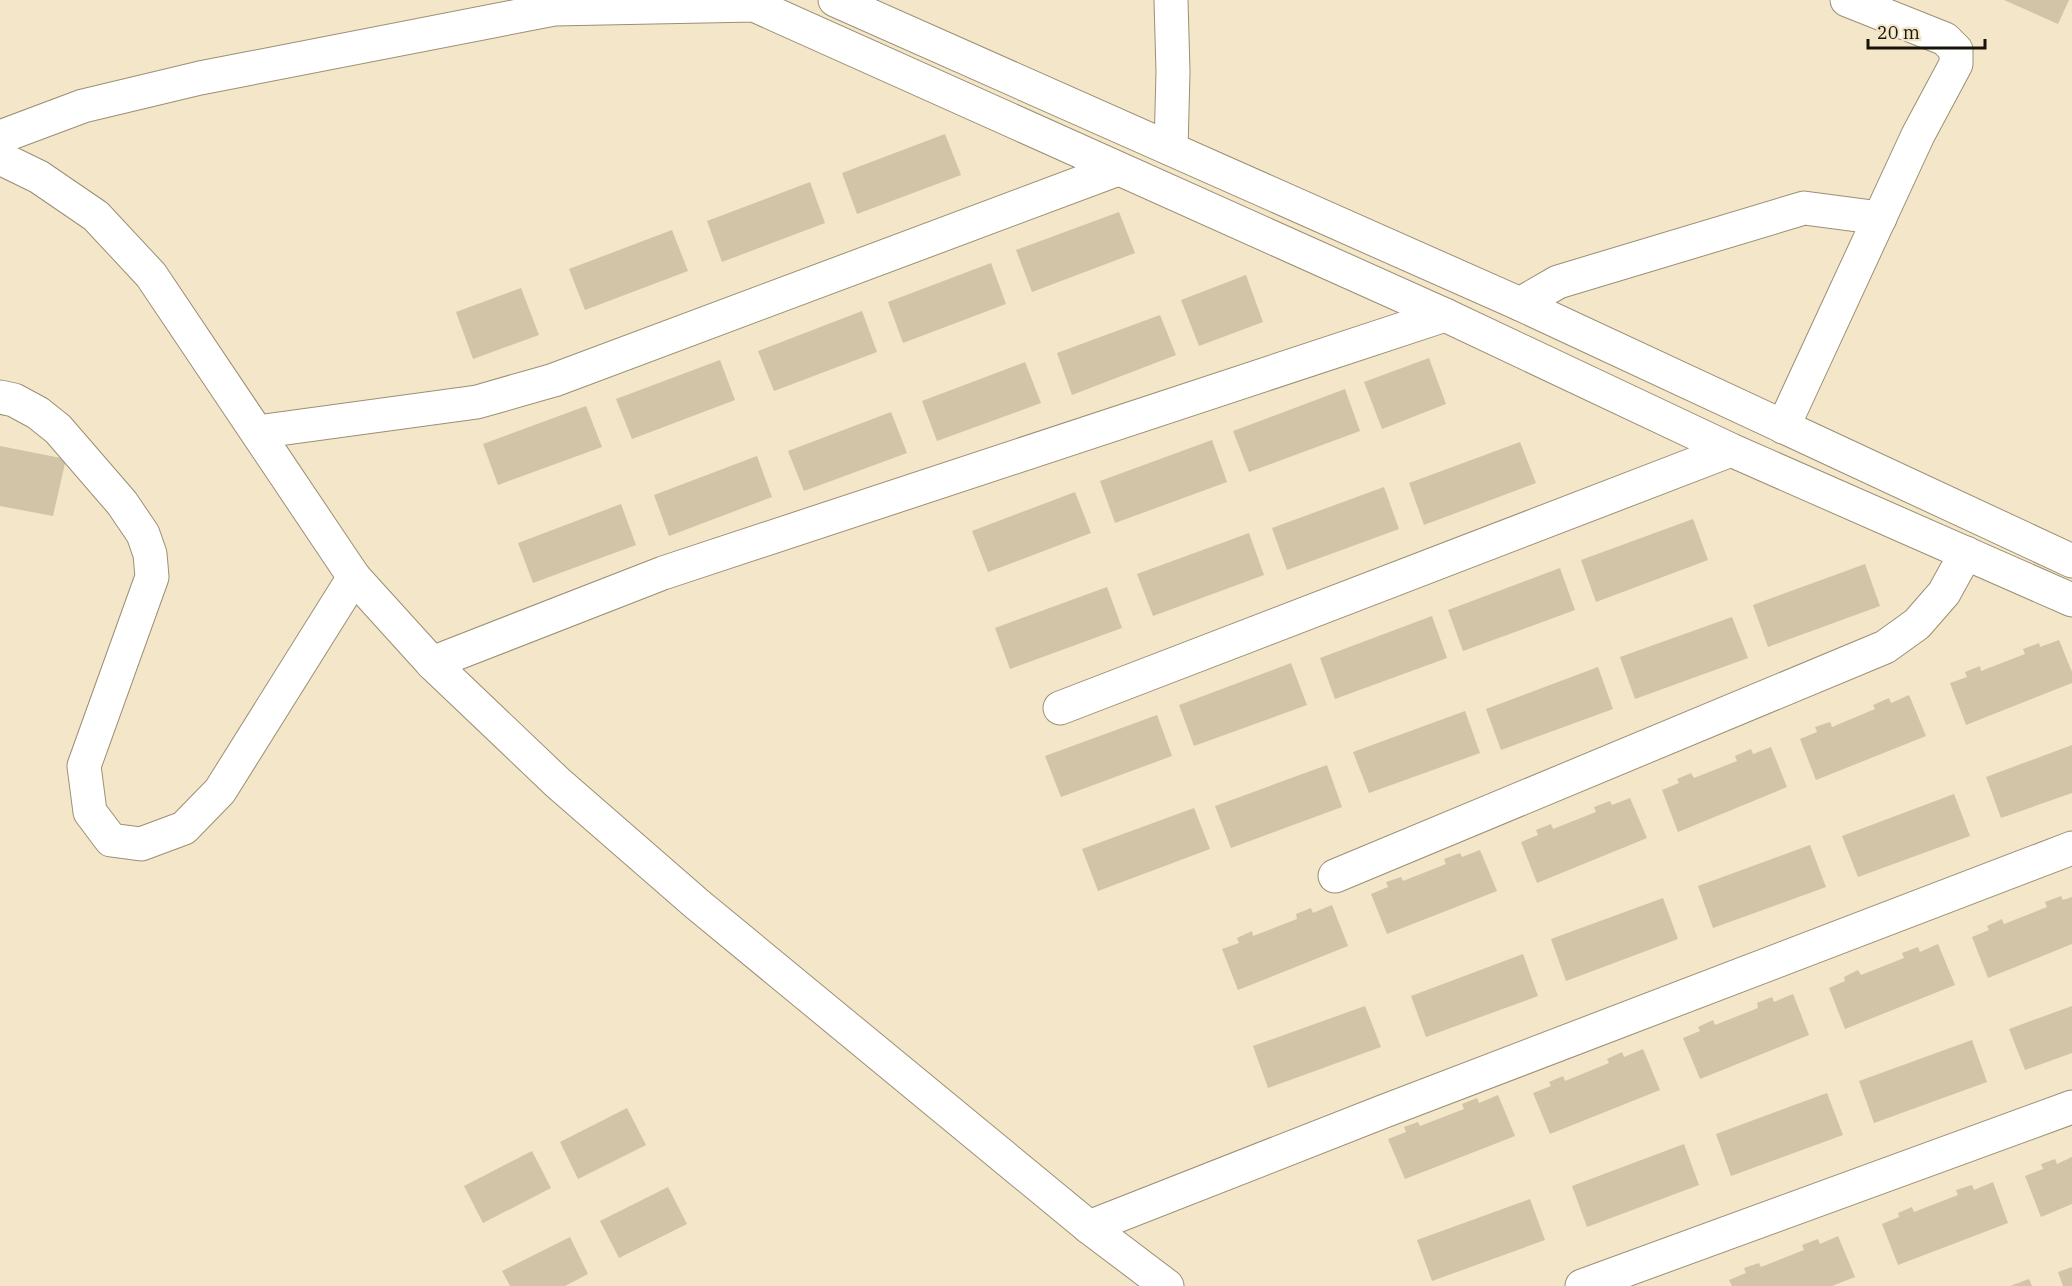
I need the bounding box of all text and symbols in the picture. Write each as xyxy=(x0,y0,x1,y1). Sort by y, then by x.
scale bar xyxy=(1868,12,1985,50)
text: 20 m xyxy=(1877,21,1920,44)

